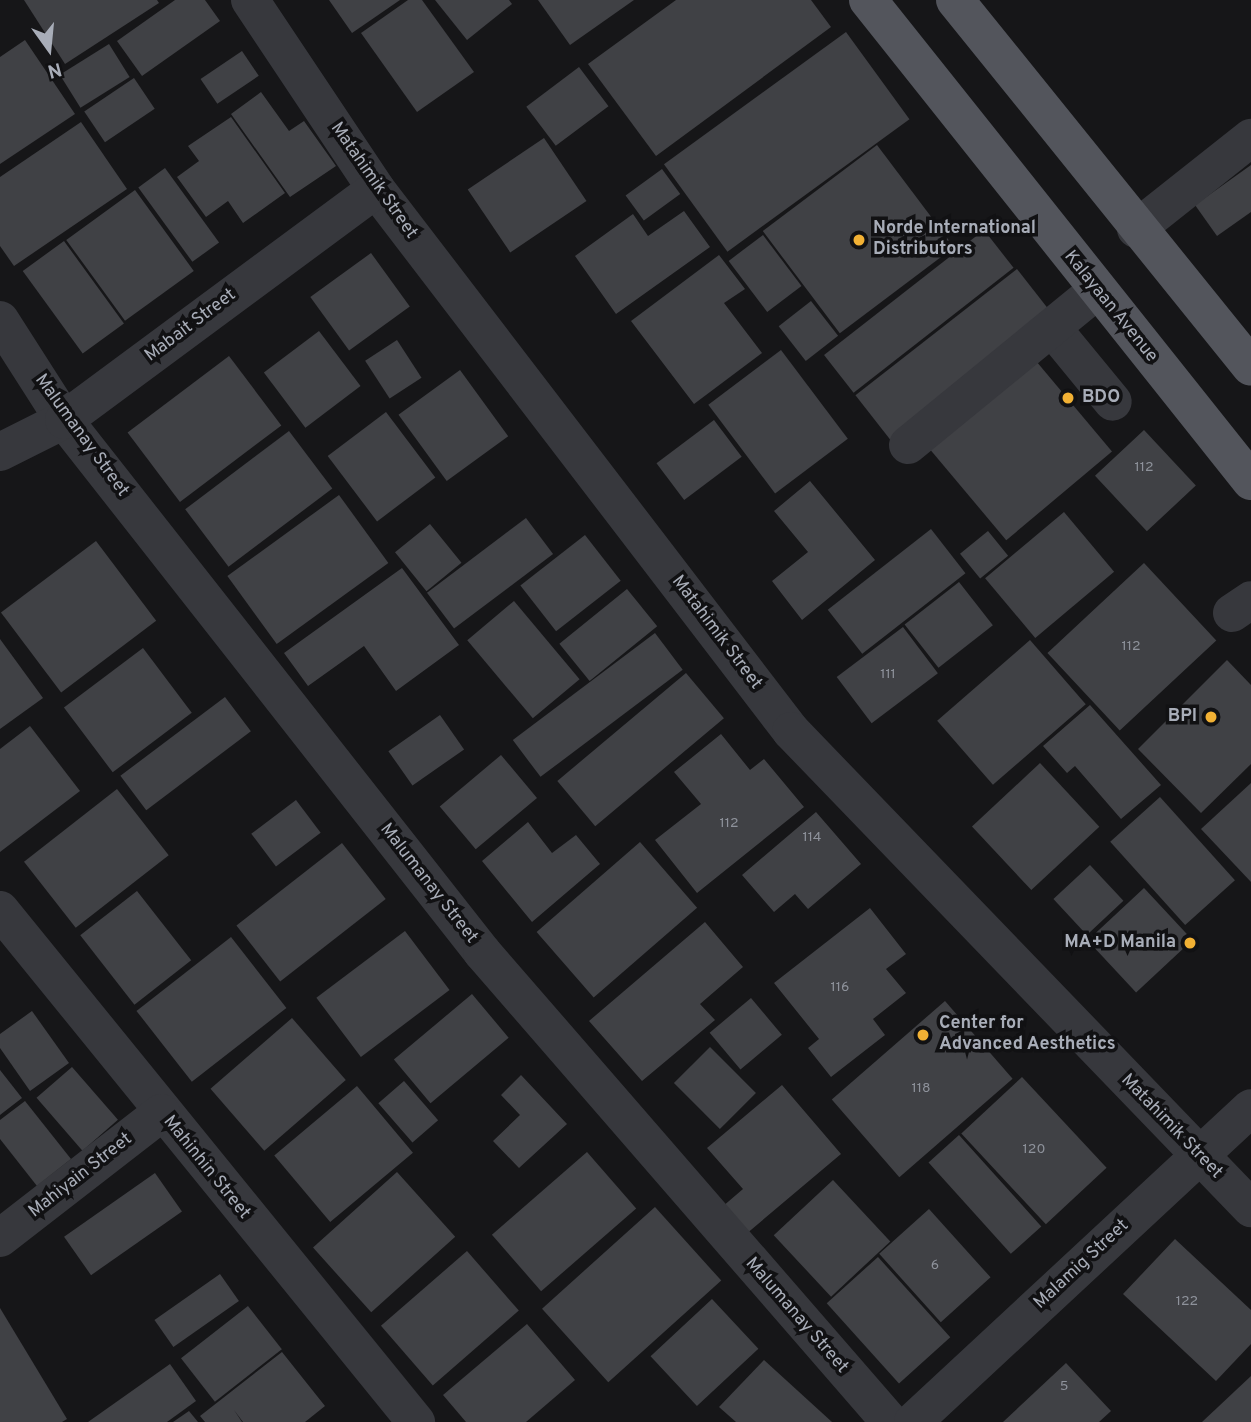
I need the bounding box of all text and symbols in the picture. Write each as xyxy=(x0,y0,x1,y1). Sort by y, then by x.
north arrow xyxy=(14,14,84,84)
text: N xyxy=(45,56,64,83)
street label: Matahimik Street xyxy=(325,119,421,243)
place label: Norde International Distributors xyxy=(873,219,1036,262)
marker: Norde International Distributors xyxy=(851,232,867,248)
street label: Kalayaan Avenue xyxy=(1058,247,1162,367)
street label: Mabait Street xyxy=(141,285,241,367)
street label: Malumanay Street xyxy=(29,370,133,502)
place label: BDO xyxy=(1082,387,1120,409)
marker: BDO xyxy=(1060,390,1076,406)
house number: 112 xyxy=(1134,460,1154,476)
street label: Matahimik Street xyxy=(666,572,766,694)
house number: 112 xyxy=(1121,639,1141,655)
house number: 111 xyxy=(880,667,896,683)
place label: BPI xyxy=(1168,706,1197,728)
marker: BPI xyxy=(1203,709,1219,725)
house number: 112 xyxy=(719,816,739,832)
street label: Malumanay Street xyxy=(374,820,482,948)
house number: 114 xyxy=(803,830,821,846)
place label: MA+D Manila xyxy=(1064,932,1176,954)
marker: MA+D Manila xyxy=(1182,935,1198,951)
house number: 116 xyxy=(831,980,849,996)
place label: Center for Advanced Aesthetics xyxy=(939,1014,1116,1056)
marker: Center for Advanced Aesthetics xyxy=(913,1025,933,1045)
street label: Matahimik Street xyxy=(1116,1070,1226,1184)
house number: 118 xyxy=(912,1081,930,1097)
street label: Mahinhin Street xyxy=(158,1112,254,1224)
street label: Mahiyain Street xyxy=(25,1129,137,1223)
house number: 120 xyxy=(1023,1142,1045,1158)
street label: Malamig Street xyxy=(1030,1216,1134,1314)
street label: Malumanay Street xyxy=(740,1254,852,1378)
house number: 6 xyxy=(931,1258,939,1274)
house number: 122 xyxy=(1176,1294,1198,1310)
house number: 5 xyxy=(1060,1379,1068,1395)

